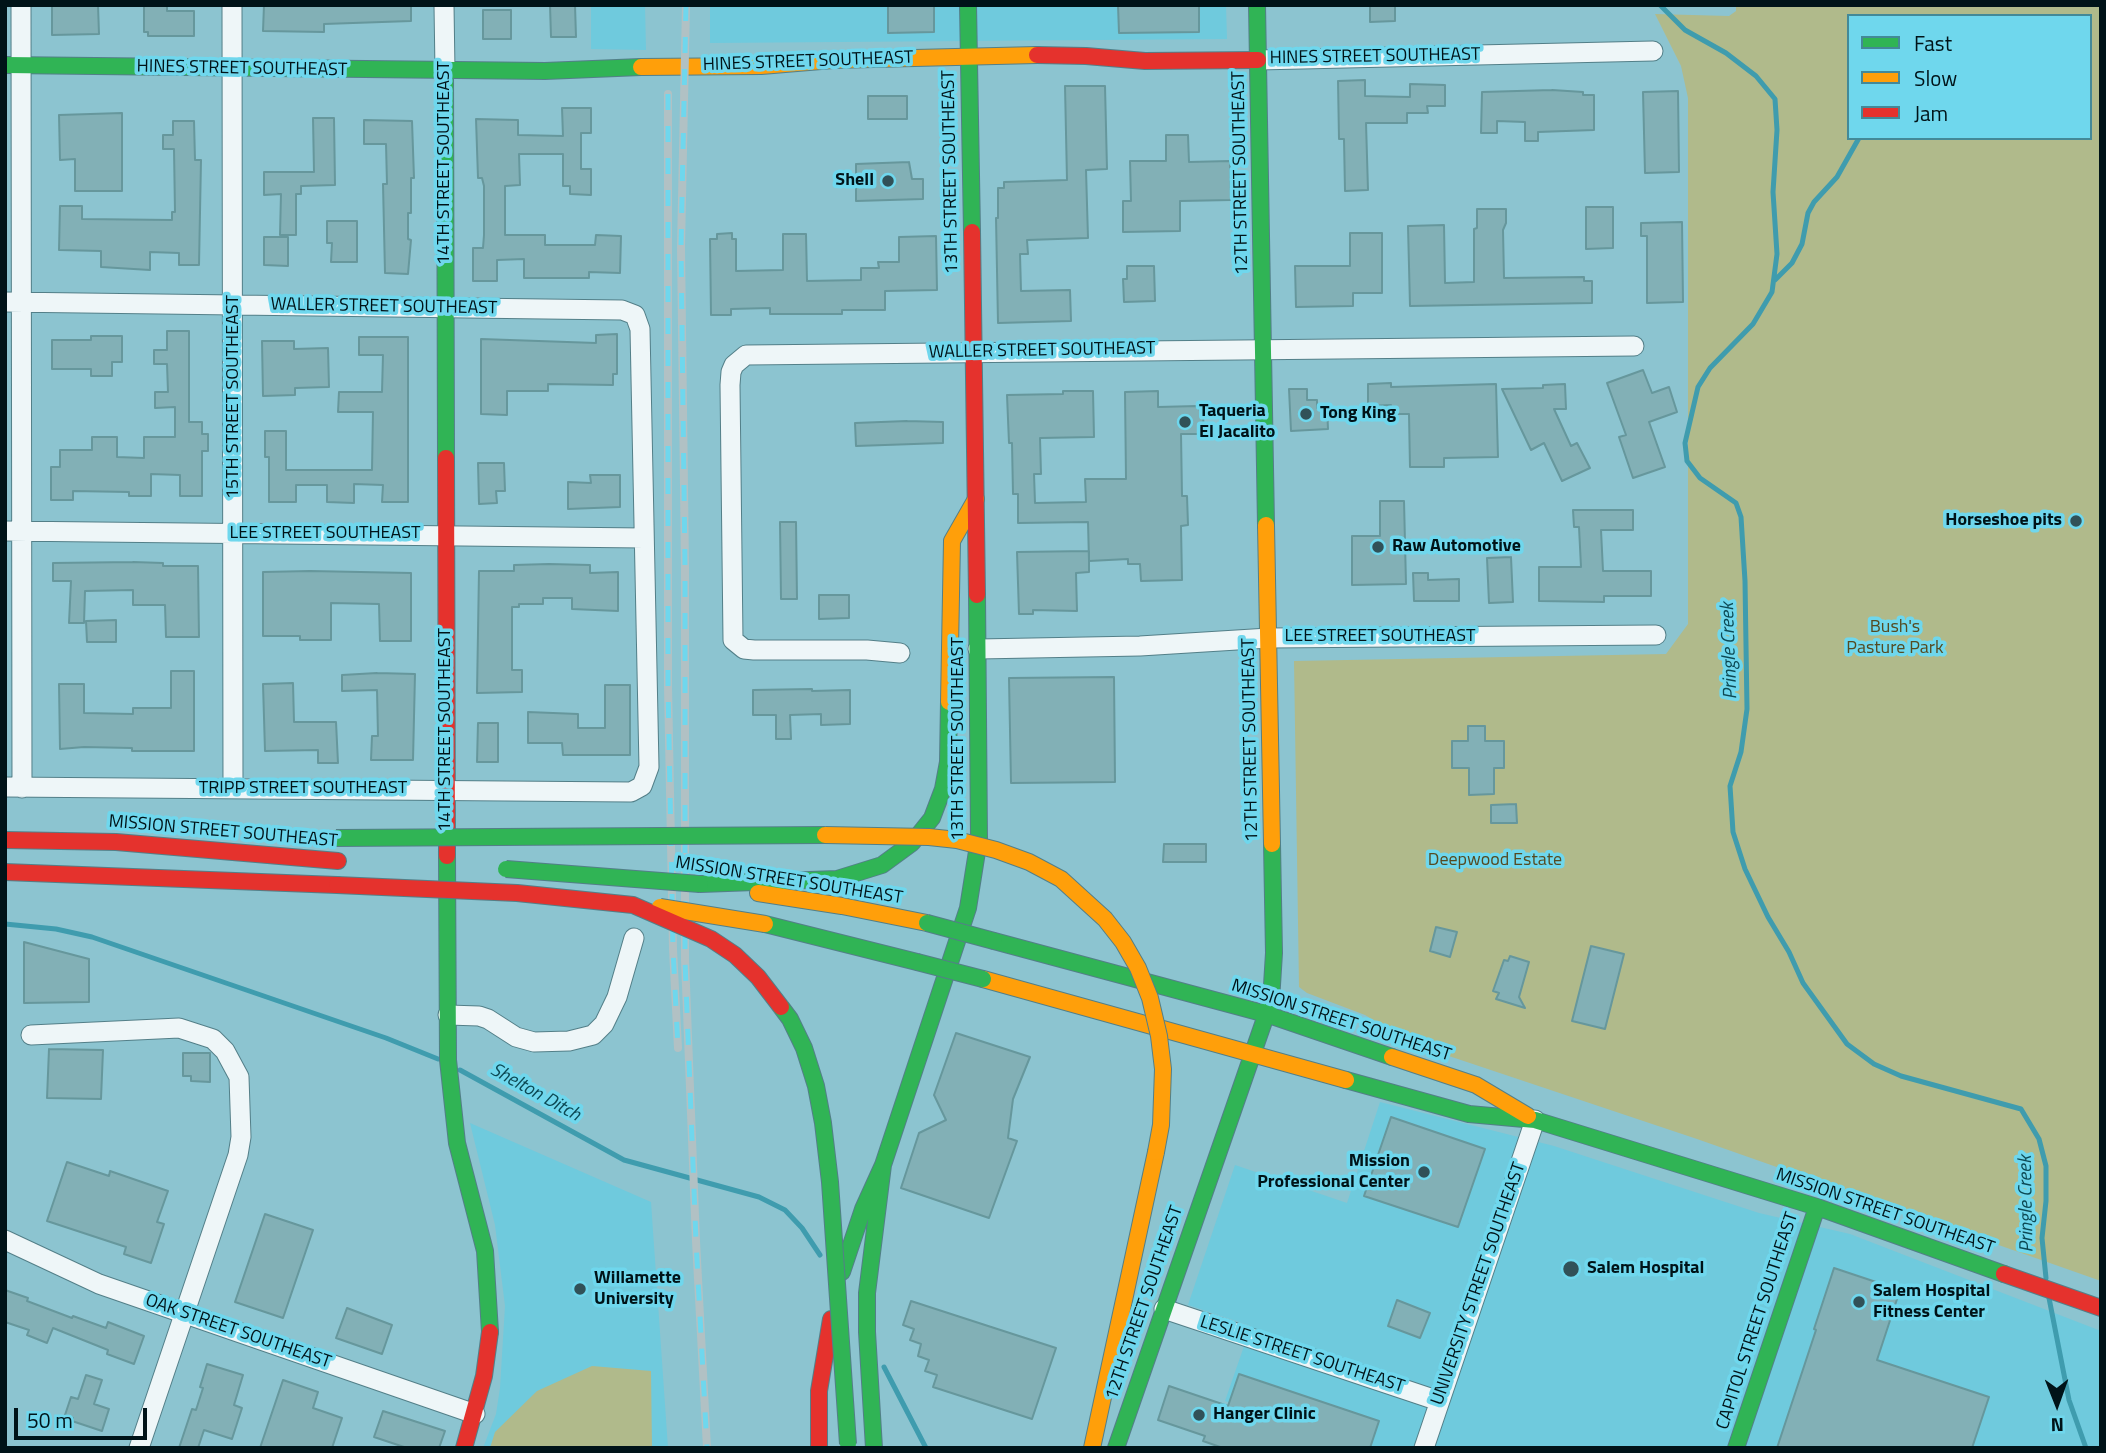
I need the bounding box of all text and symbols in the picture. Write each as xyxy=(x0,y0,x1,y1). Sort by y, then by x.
legend xyxy=(1847,14,2092,140)
text: Fast xyxy=(1914,27,1952,59)
street label: HINES STREET SOUTHEAST xyxy=(1270,44,1480,70)
street label: HINES STREET SOUTHEAST xyxy=(702,48,914,76)
street label: HINES STREET SOUTHEAST xyxy=(137,56,347,82)
street label: 14TH STREET SOUTHEAST xyxy=(434,61,456,265)
text: Slow xyxy=(1914,62,1957,94)
street label: 13TH STREET SOUTHEAST xyxy=(938,70,964,274)
street label: 12TH STREET SOUTHEAST xyxy=(1228,71,1254,275)
text: Jam xyxy=(1914,97,1948,129)
place label: Shell xyxy=(835,170,874,192)
marker: Shell xyxy=(880,173,896,189)
street label: WALLER STREET SOUTHEAST xyxy=(270,294,498,320)
street label: 15TH STREET SOUTHEAST xyxy=(223,295,245,499)
street label: WALLER STREET SOUTHEAST xyxy=(928,338,1156,364)
place label: Taqueria El Jacalito xyxy=(1199,401,1275,444)
place label: Tong King xyxy=(1320,403,1396,425)
marker: Tong King xyxy=(1298,406,1314,422)
marker: Taqueria El Jacalito xyxy=(1177,414,1193,430)
place label: Horseshoe pits xyxy=(1945,510,2062,532)
marker: Horseshoe pits xyxy=(2068,513,2084,529)
street label: LEE STREET SOUTHEAST xyxy=(230,523,420,545)
place label: Raw Automotive xyxy=(1392,536,1521,558)
marker: Raw Automotive xyxy=(1370,539,1386,555)
water label: Pringle Creek xyxy=(1717,602,1743,700)
park label: Bush's Pasture Park xyxy=(1846,617,1944,660)
street label: LEE STREET SOUTHEAST xyxy=(1285,626,1475,648)
street label: 14TH STREET SOUTHEAST xyxy=(435,628,457,832)
street label: 13TH STREET SOUTHEAST xyxy=(948,637,970,841)
street label: 12TH STREET SOUTHEAST xyxy=(1238,638,1264,842)
street label: TRIPP STREET SOUTHEAST xyxy=(199,778,407,800)
street label: MISSION STREET SOUTHEAST xyxy=(108,811,338,853)
park label: Deepwood Estate xyxy=(1428,850,1562,872)
street label: MISSION STREET SOUTHEAST xyxy=(674,852,904,910)
street label: MISSION STREET SOUTHEAST xyxy=(1228,975,1454,1067)
water label: Shelton Ditch xyxy=(486,1059,584,1127)
place label: Mission Professional Center xyxy=(1257,1151,1410,1194)
water label: Pringle Creek xyxy=(2015,1155,2039,1253)
street label: UNIVERSITY STREET SOUTHEAST xyxy=(1427,1160,1531,1408)
marker: Mission Professional Center xyxy=(1416,1164,1432,1180)
street label: MISSION STREET SOUTHEAST xyxy=(1773,1164,1997,1260)
street label: 12TH STREET SOUTHEAST xyxy=(1102,1203,1188,1403)
street label: CAPITOL STREET SOUTHEAST xyxy=(1713,1209,1803,1433)
place label: Salem Hospital xyxy=(1587,1258,1704,1280)
marker: Salem Hospital xyxy=(1561,1259,1581,1279)
place label: Willamette University xyxy=(594,1268,681,1310)
marker: Willamette University xyxy=(572,1281,588,1297)
place label: Salem Hospital Fitness Center xyxy=(1873,1281,1990,1324)
street label: OAK STREET SOUTHEAST xyxy=(142,1290,334,1374)
marker: Salem Hospital Fitness Center xyxy=(1851,1294,1867,1310)
street label: LESLIE STREET SOUTHEAST xyxy=(1197,1312,1407,1398)
north arrow xyxy=(2022,1369,2092,1439)
scale bar xyxy=(18,1394,150,1438)
text: 50 m xyxy=(27,1404,73,1436)
place label: Hanger Clinic xyxy=(1213,1404,1316,1426)
marker: Hanger Clinic xyxy=(1191,1407,1207,1423)
text: N xyxy=(2051,1411,2064,1440)

